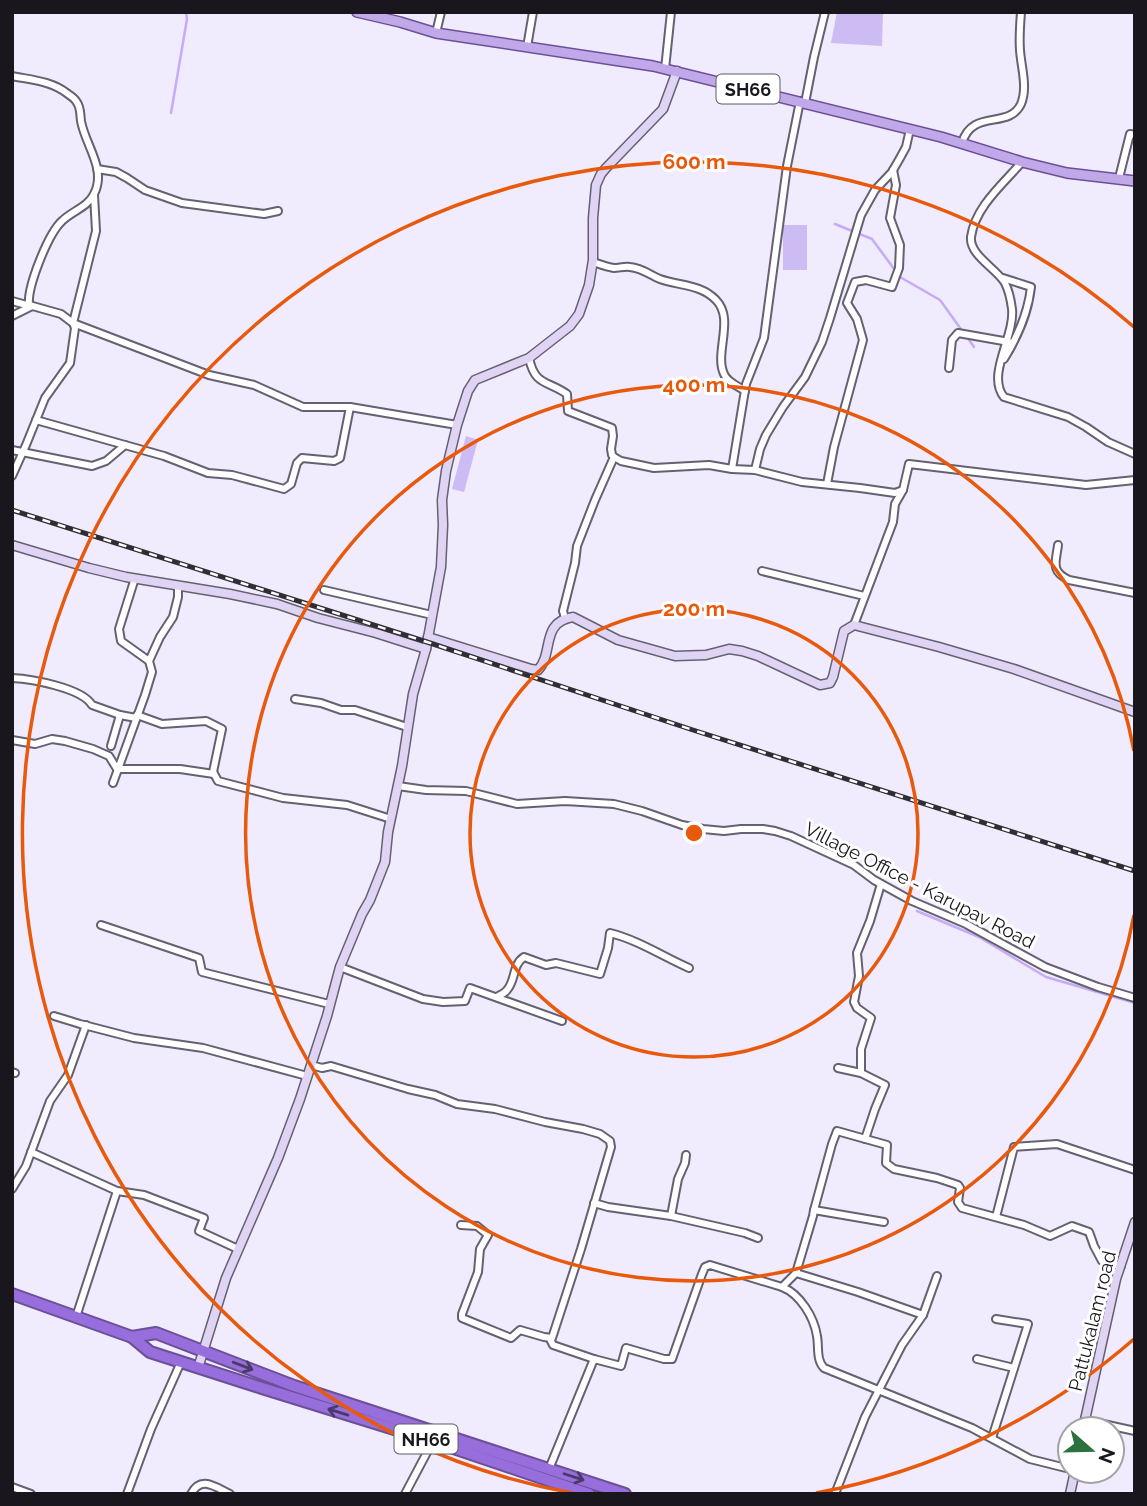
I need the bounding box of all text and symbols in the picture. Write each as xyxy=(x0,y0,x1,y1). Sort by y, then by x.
road number: SH66 xyxy=(716,74,780,104)
text: 600 m xyxy=(662,149,726,174)
text: 400 m xyxy=(663,372,725,397)
text: 200 m xyxy=(663,596,725,621)
street label: Village Office - Karupav Road xyxy=(801,817,1039,953)
centre of rings xyxy=(682,821,706,845)
street label: Pattukalam road xyxy=(1064,1248,1120,1394)
one-way arrow xyxy=(231,1361,253,1373)
one-way arrow xyxy=(327,1404,349,1417)
north arrow xyxy=(1056,1415,1126,1485)
road number: NH66 xyxy=(394,1424,458,1454)
text: N xyxy=(1094,1445,1120,1466)
one-way arrow xyxy=(563,1472,585,1484)

